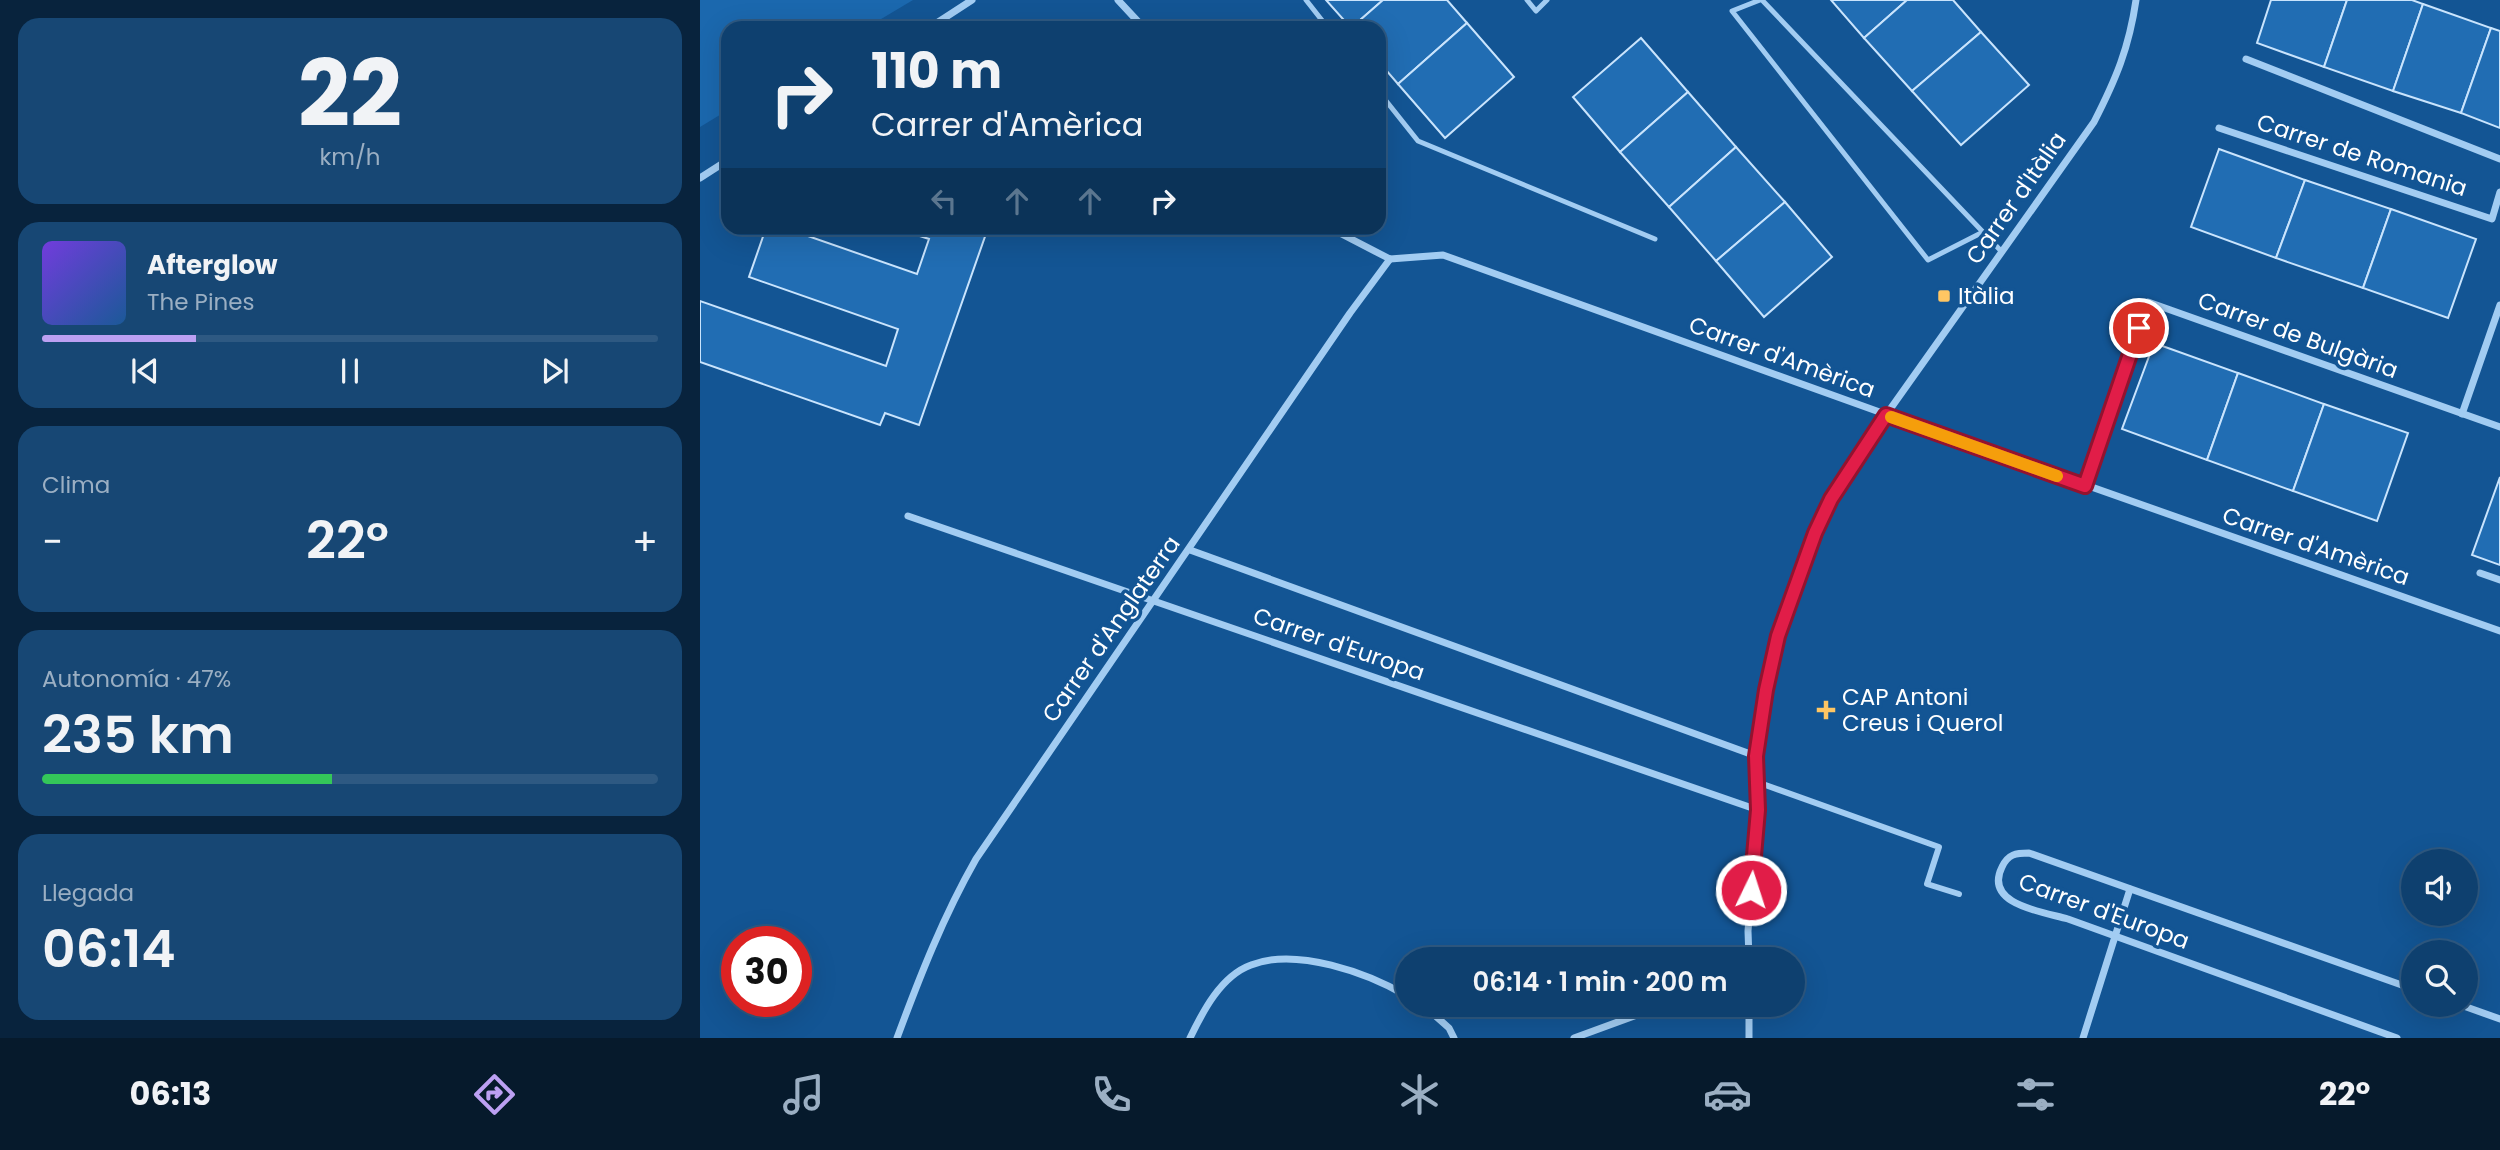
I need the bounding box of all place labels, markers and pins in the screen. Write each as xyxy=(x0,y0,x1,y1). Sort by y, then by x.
place label: Itàlia xyxy=(1958,280,2014,312)
marker: Itàlia xyxy=(1936,288,1952,304)
pin xyxy=(2109,298,2169,358)
place label: CAP Antoni Creus i Querol xyxy=(1842,681,2003,739)
marker: CAP Antoni Creus i Querol xyxy=(1816,700,1836,720)

